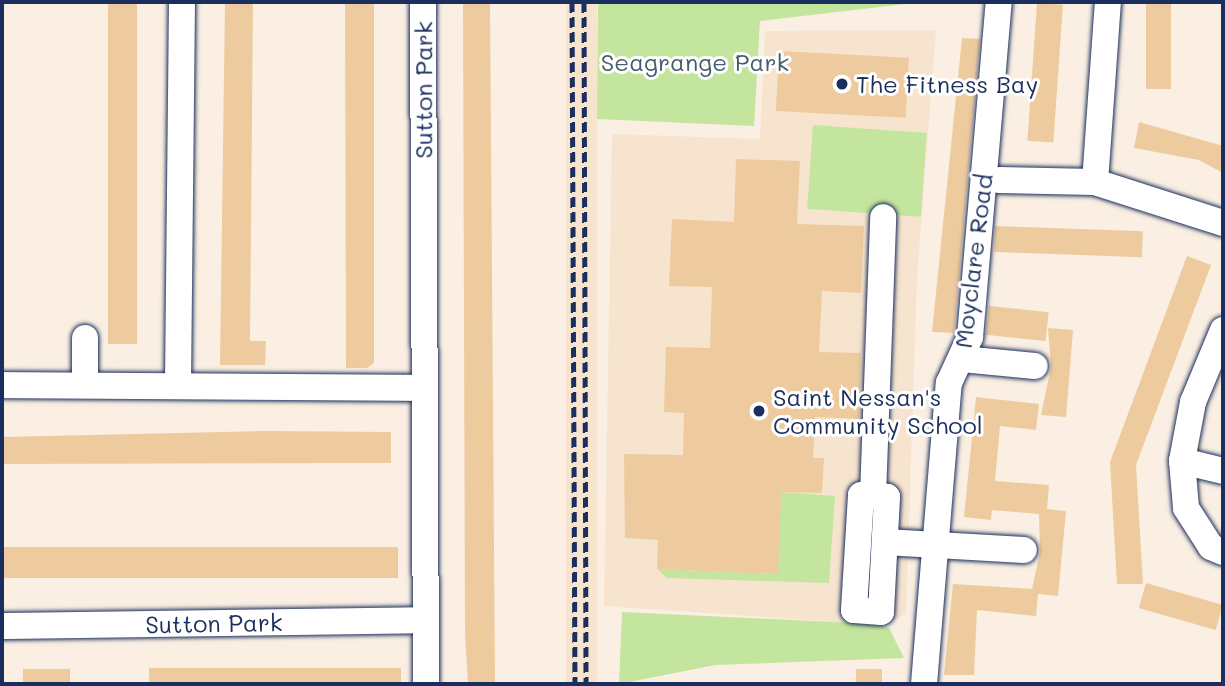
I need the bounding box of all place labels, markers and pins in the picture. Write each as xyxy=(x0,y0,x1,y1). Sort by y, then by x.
place label: The Fitness Bay xyxy=(856,70,1038,98)
marker: The Fitness Bay xyxy=(834,76,850,92)
place label: Saint Nessan's Community School xyxy=(773,383,983,439)
marker: Saint Nessan's Community School xyxy=(751,403,767,419)

